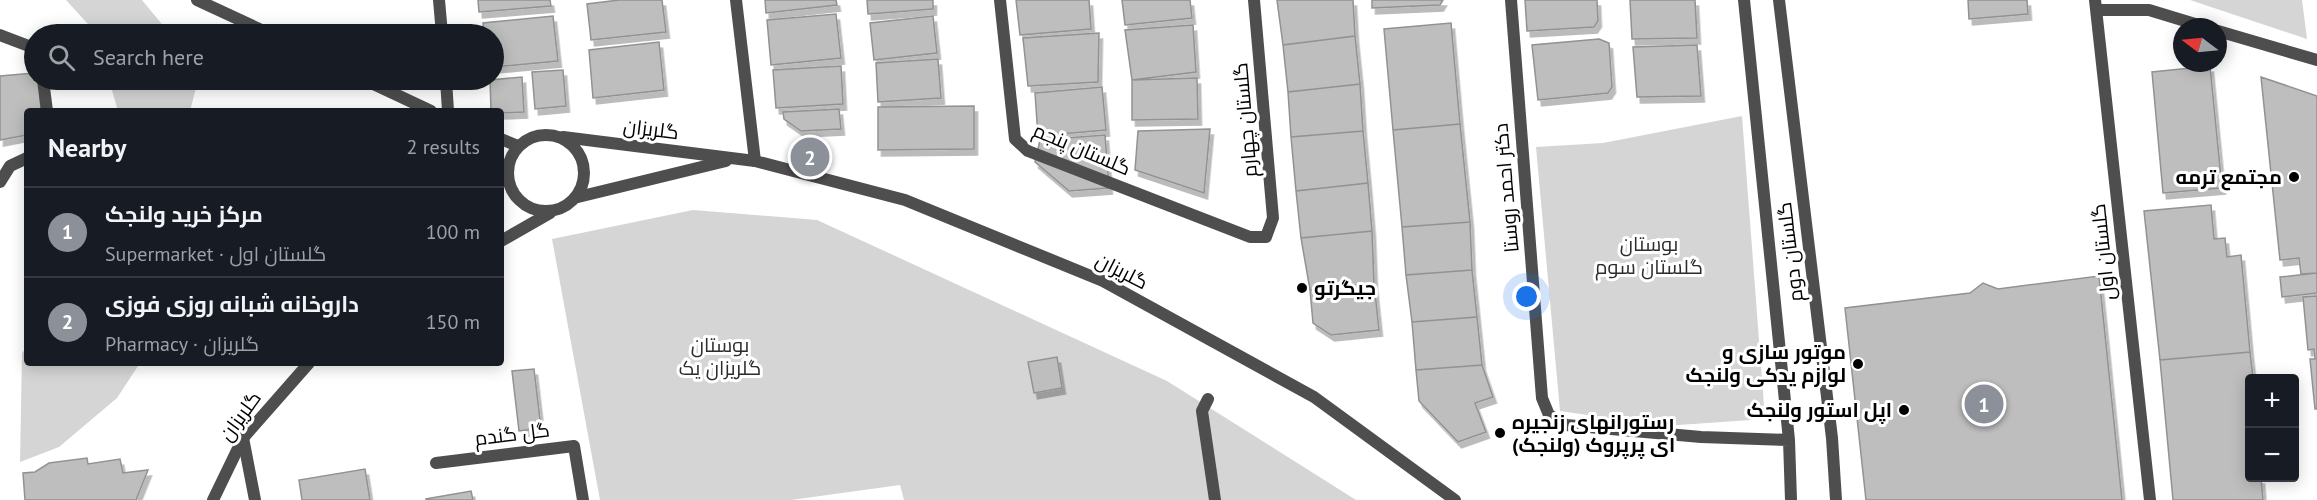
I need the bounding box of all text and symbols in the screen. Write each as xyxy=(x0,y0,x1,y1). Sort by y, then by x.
north arrow xyxy=(2173,18,2227,72)
search box xyxy=(24,24,504,90)
icon: search xyxy=(45,41,78,74)
text: Search here xyxy=(93,43,204,71)
street label: گلستان چهارم xyxy=(1227,61,1264,179)
street label: گلریزان xyxy=(622,113,680,145)
street label: گلستان پنجم xyxy=(1029,117,1135,182)
street label: دکتر احمد روستا xyxy=(1487,122,1525,254)
text: Nearby xyxy=(48,131,126,164)
text: 2 results xyxy=(407,134,480,160)
pin: 2 xyxy=(790,134,830,180)
place label: مجتمع ترمه xyxy=(2176,164,2282,191)
marker: مجتمع ترمه xyxy=(2287,170,2301,184)
text: مرکز خرید ولنجک xyxy=(105,200,263,228)
street label: گلستان دوم xyxy=(1771,200,1810,303)
street label: گلستان اول xyxy=(2085,202,2121,302)
text: 1 xyxy=(62,219,73,245)
text: 100 m xyxy=(426,219,480,245)
park label: بوستان گلستان سوم xyxy=(1595,231,1703,281)
text: Supermarket · گلستان اول xyxy=(105,241,326,267)
street label: گلریزان xyxy=(1091,247,1153,295)
place label: جیگرتو xyxy=(1314,275,1376,301)
marker: جیگرتو xyxy=(1295,281,1309,295)
your location xyxy=(1512,282,1541,311)
text: داروخانه شبانه روزی فوزی xyxy=(105,290,359,318)
text: 2 xyxy=(62,309,73,335)
text: 150 m xyxy=(426,309,480,335)
text: Pharmacy · گلریزان xyxy=(105,331,259,357)
park label: بوستان گلریزان یک xyxy=(679,332,761,381)
place label: موتور سازی و لوازم یدکی ولنجک xyxy=(1686,339,1846,389)
marker: موتور سازی و لوازم یدکی ولنجک xyxy=(1851,357,1865,371)
map controls xyxy=(2245,374,2299,482)
button: + xyxy=(2245,374,2299,428)
pin: 1 xyxy=(1964,382,2004,426)
street label: گلریزان xyxy=(213,386,267,446)
place label: اپل استور ولنجک xyxy=(1747,397,1892,424)
marker: اپل استور ولنجک xyxy=(1897,403,1911,417)
place label: رستورانهای زنجیره ای پرپروک (ولنجک) xyxy=(1512,409,1675,459)
street label: گل گندم xyxy=(473,417,551,452)
marker: رستورانهای زنجیره ای پرپروک (ولنجک) xyxy=(1493,426,1507,440)
button: − xyxy=(2245,428,2299,482)

